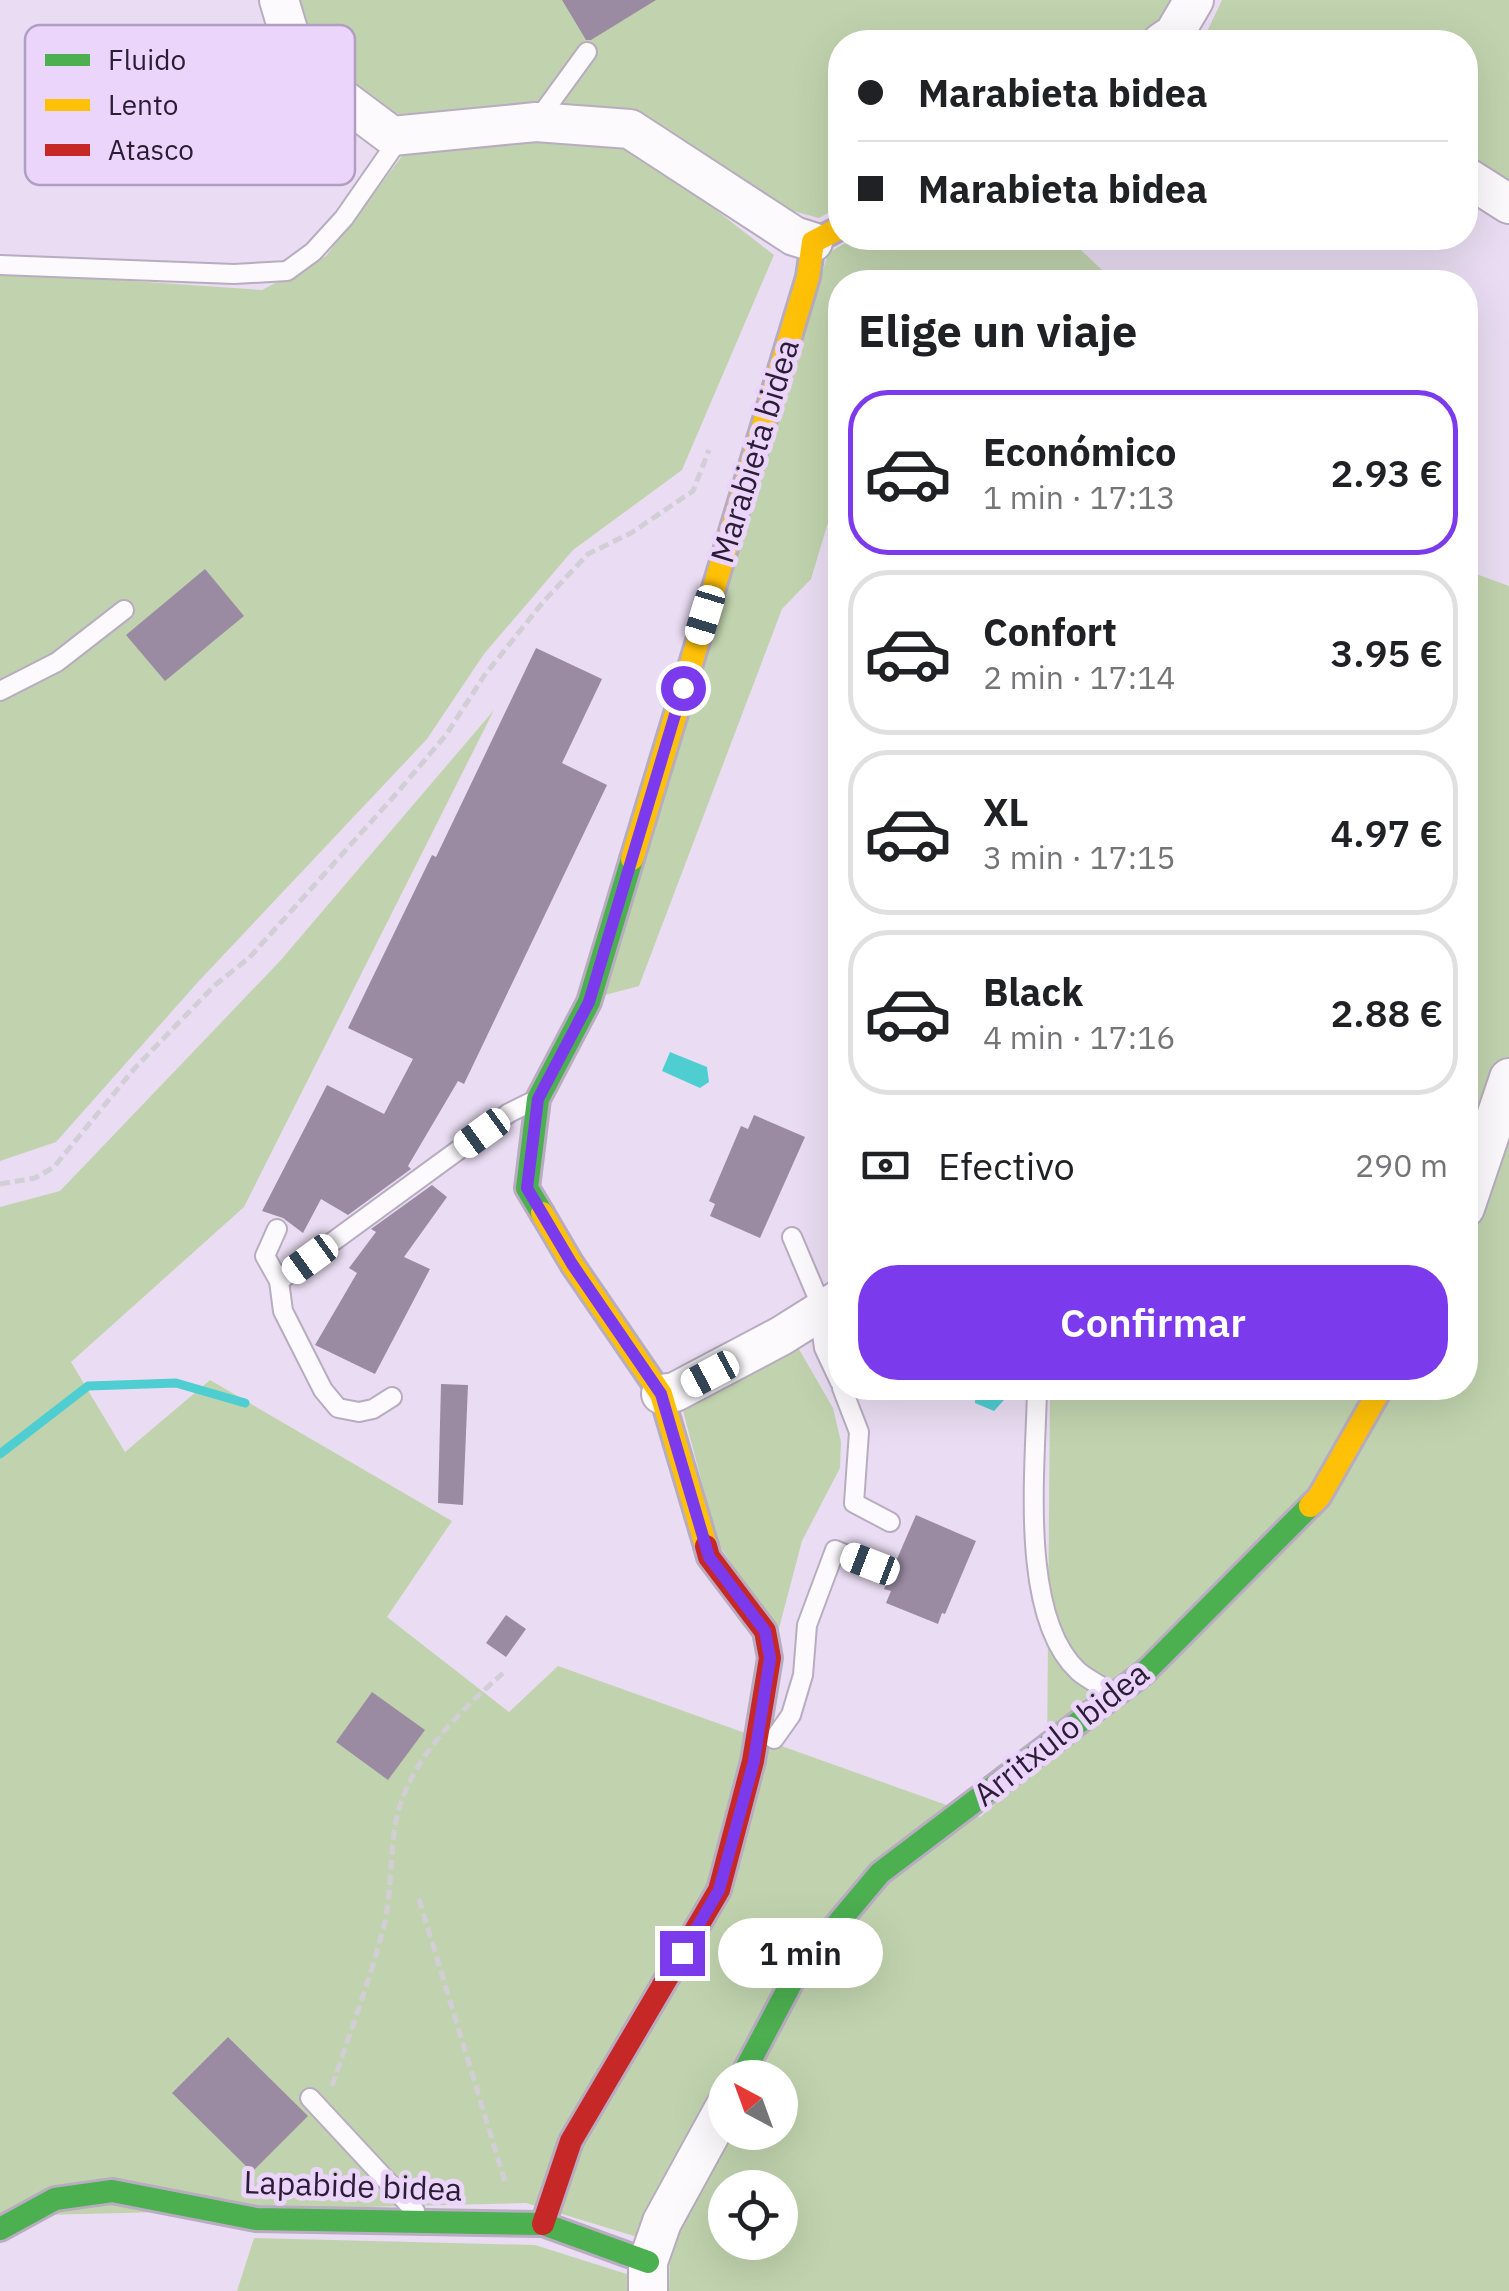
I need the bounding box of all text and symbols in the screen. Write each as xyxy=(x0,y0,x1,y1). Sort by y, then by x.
legend xyxy=(25,25,355,185)
text: Fluido xyxy=(108,41,186,78)
text: Marabieta bidea xyxy=(918,68,1208,117)
text: Lento xyxy=(108,86,178,123)
text: Atasco xyxy=(108,131,194,168)
text: Marabieta bidea xyxy=(918,164,1208,213)
text: Elige un viaje xyxy=(858,301,1137,359)
street label: Marabieta bidea xyxy=(700,334,808,568)
text: Económico xyxy=(983,427,1176,476)
icon: car xyxy=(863,428,953,518)
text: 2.93 € xyxy=(1330,448,1443,497)
text: 1 min · 17:13 xyxy=(983,476,1176,518)
car xyxy=(682,582,728,648)
text: Confort xyxy=(983,607,1117,656)
icon: car xyxy=(863,608,953,698)
text: 3.95 € xyxy=(1330,628,1443,677)
text: 2 min · 17:14 xyxy=(983,656,1176,698)
route start xyxy=(661,666,706,711)
text: XL xyxy=(983,787,1029,836)
icon: car xyxy=(863,788,953,878)
text: 4.97 € xyxy=(1330,808,1443,857)
text: 3 min · 17:15 xyxy=(983,836,1176,878)
text: Black xyxy=(983,967,1083,1016)
icon: car xyxy=(863,968,953,1058)
text: 2.88 € xyxy=(1330,988,1443,1037)
text: 4 min · 17:16 xyxy=(983,1016,1176,1058)
car xyxy=(449,1103,515,1163)
icon: cash xyxy=(858,1138,913,1193)
text: Efectivo xyxy=(938,1141,1075,1190)
text: 290 m xyxy=(1355,1144,1448,1186)
car xyxy=(277,1229,343,1289)
button: Confirmar xyxy=(858,1265,1448,1380)
car xyxy=(676,1347,744,1401)
car xyxy=(837,1539,903,1589)
street label: Arritxulo bidea xyxy=(964,1652,1157,1815)
callout: 1 min xyxy=(717,1918,882,1988)
route end xyxy=(660,1931,705,1976)
text: 1 min xyxy=(759,1932,842,1974)
north arrow xyxy=(708,2060,798,2150)
map controls xyxy=(708,2060,798,2260)
street label: Lapabide bidea xyxy=(243,2160,463,2210)
button: locate xyxy=(708,2170,798,2260)

